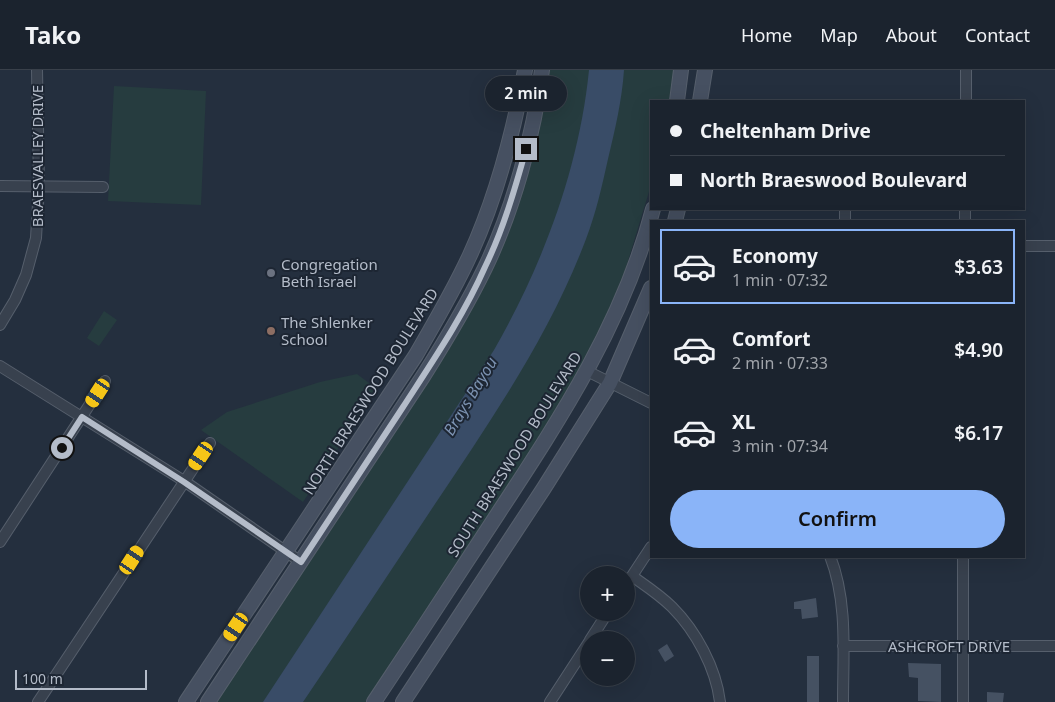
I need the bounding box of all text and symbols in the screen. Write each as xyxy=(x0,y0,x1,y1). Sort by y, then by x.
text: Tako xyxy=(25,18,81,51)
text: Home xyxy=(741,23,792,47)
text: Map xyxy=(820,23,858,47)
text: About xyxy=(886,23,937,47)
text: Contact xyxy=(965,23,1030,47)
callout: 2 min xyxy=(485,77,567,112)
text: 2 min xyxy=(504,82,548,104)
street label: BRAESVALLEY DRIVE xyxy=(27,85,47,227)
text: Cheltenham Drive xyxy=(700,118,871,144)
route end xyxy=(515,138,537,160)
text: North Braeswood Boulevard xyxy=(700,167,967,193)
text: Economy xyxy=(732,243,818,269)
icon: car xyxy=(672,244,717,289)
place label: Congregation Beth Israel xyxy=(281,254,378,291)
text: $3.63 xyxy=(954,254,1003,280)
marker: Congregation Beth Israel xyxy=(265,267,277,279)
text: 1 min · 07:32 xyxy=(732,269,828,291)
street label: NORTH BRAESWOOD BOULEVARD xyxy=(298,284,442,498)
place label: The Shlenker School xyxy=(281,312,373,349)
marker: The Shlenker School xyxy=(265,325,277,337)
text: Comfort xyxy=(732,326,811,352)
icon: car xyxy=(672,327,717,372)
text: $4.90 xyxy=(954,337,1003,363)
street label: SOUTH BRAESWOOD BOULEVARD xyxy=(442,348,586,560)
text: 2 min · 07:33 xyxy=(732,352,828,374)
water label: Brays Bayou xyxy=(438,353,502,439)
car xyxy=(83,376,112,410)
text: XL xyxy=(732,409,755,435)
icon: car xyxy=(672,410,717,455)
text: $6.17 xyxy=(954,420,1003,446)
text: 3 min · 07:34 xyxy=(732,435,828,457)
route start xyxy=(51,437,73,459)
car xyxy=(186,439,215,473)
button: Confirm xyxy=(670,490,1005,548)
car xyxy=(117,543,146,577)
map controls xyxy=(580,566,635,686)
button: + xyxy=(580,566,635,621)
car xyxy=(221,610,250,644)
button: − xyxy=(580,631,635,686)
street label: ASHCROFT DRIVE xyxy=(888,636,1010,656)
scale bar xyxy=(15,667,148,690)
text: 100 m xyxy=(22,669,63,688)

